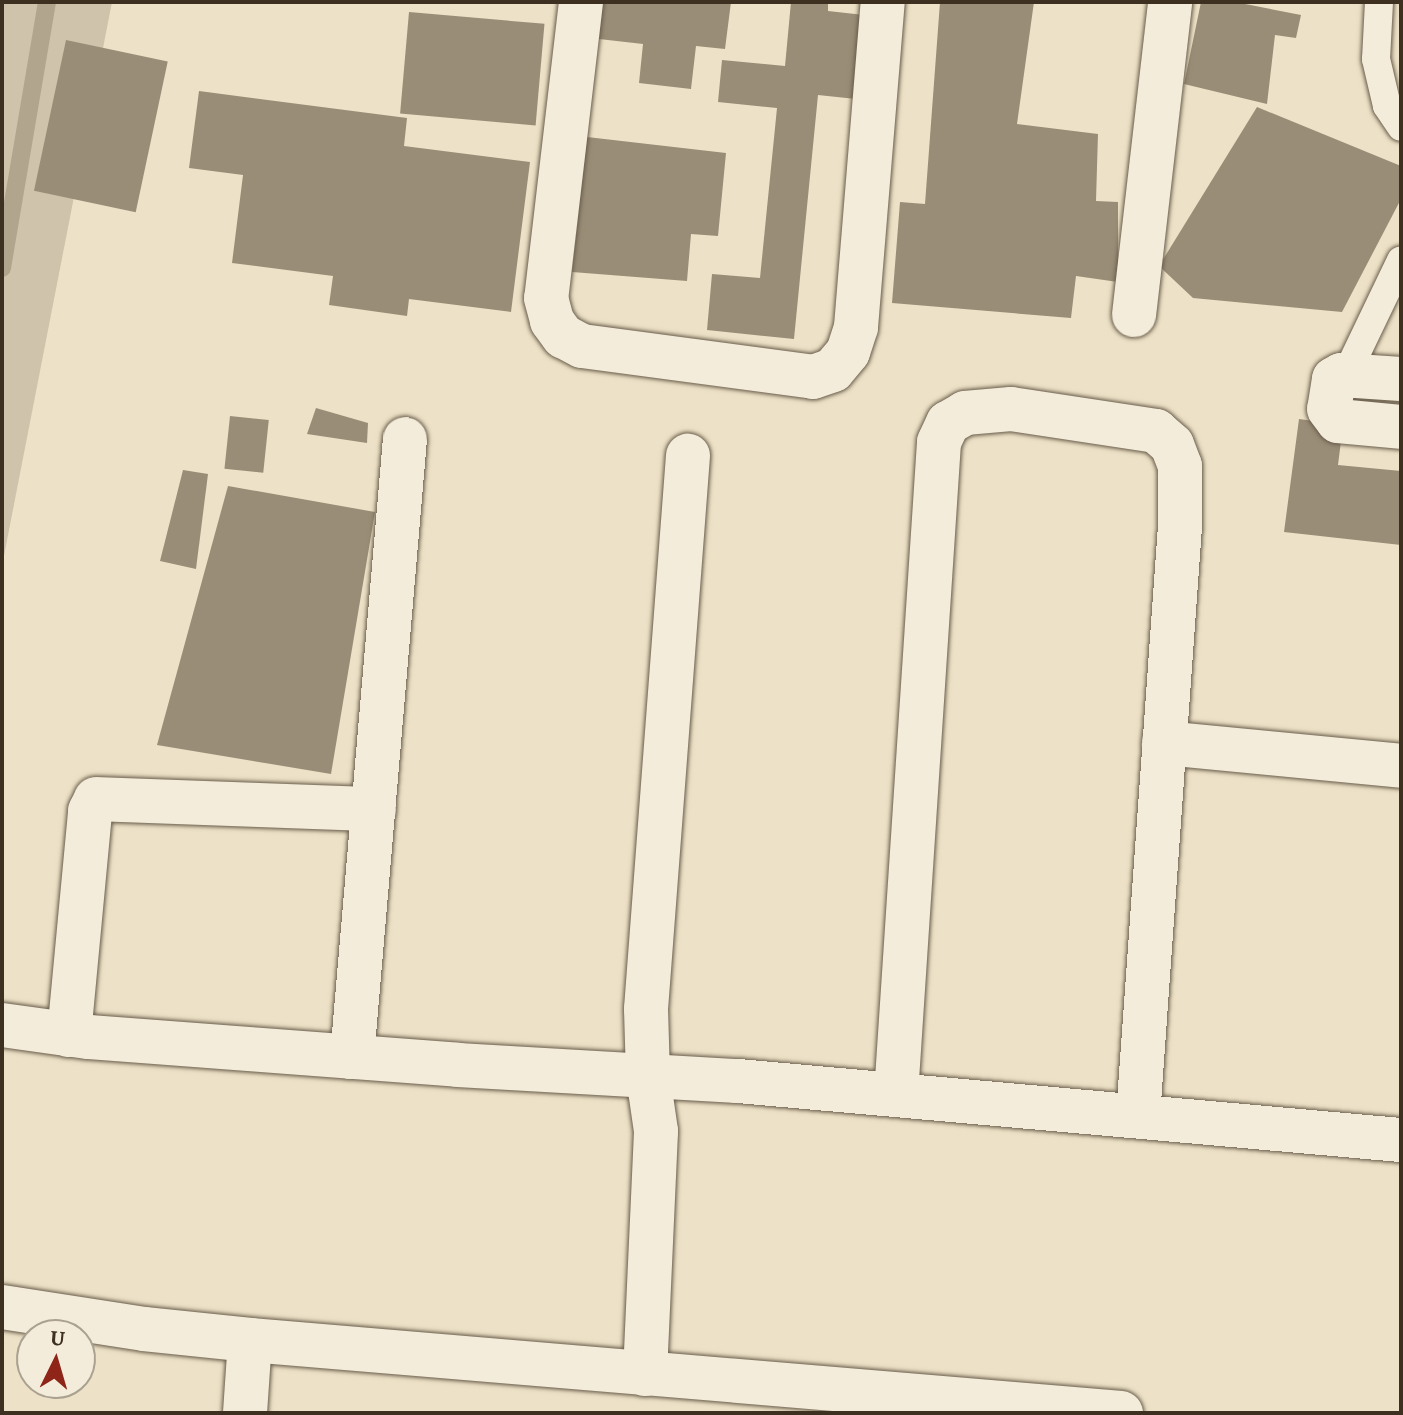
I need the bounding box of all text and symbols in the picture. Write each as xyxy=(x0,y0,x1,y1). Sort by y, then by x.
north arrow xyxy=(16,1319,96,1399)
text: U xyxy=(49,1320,67,1354)

